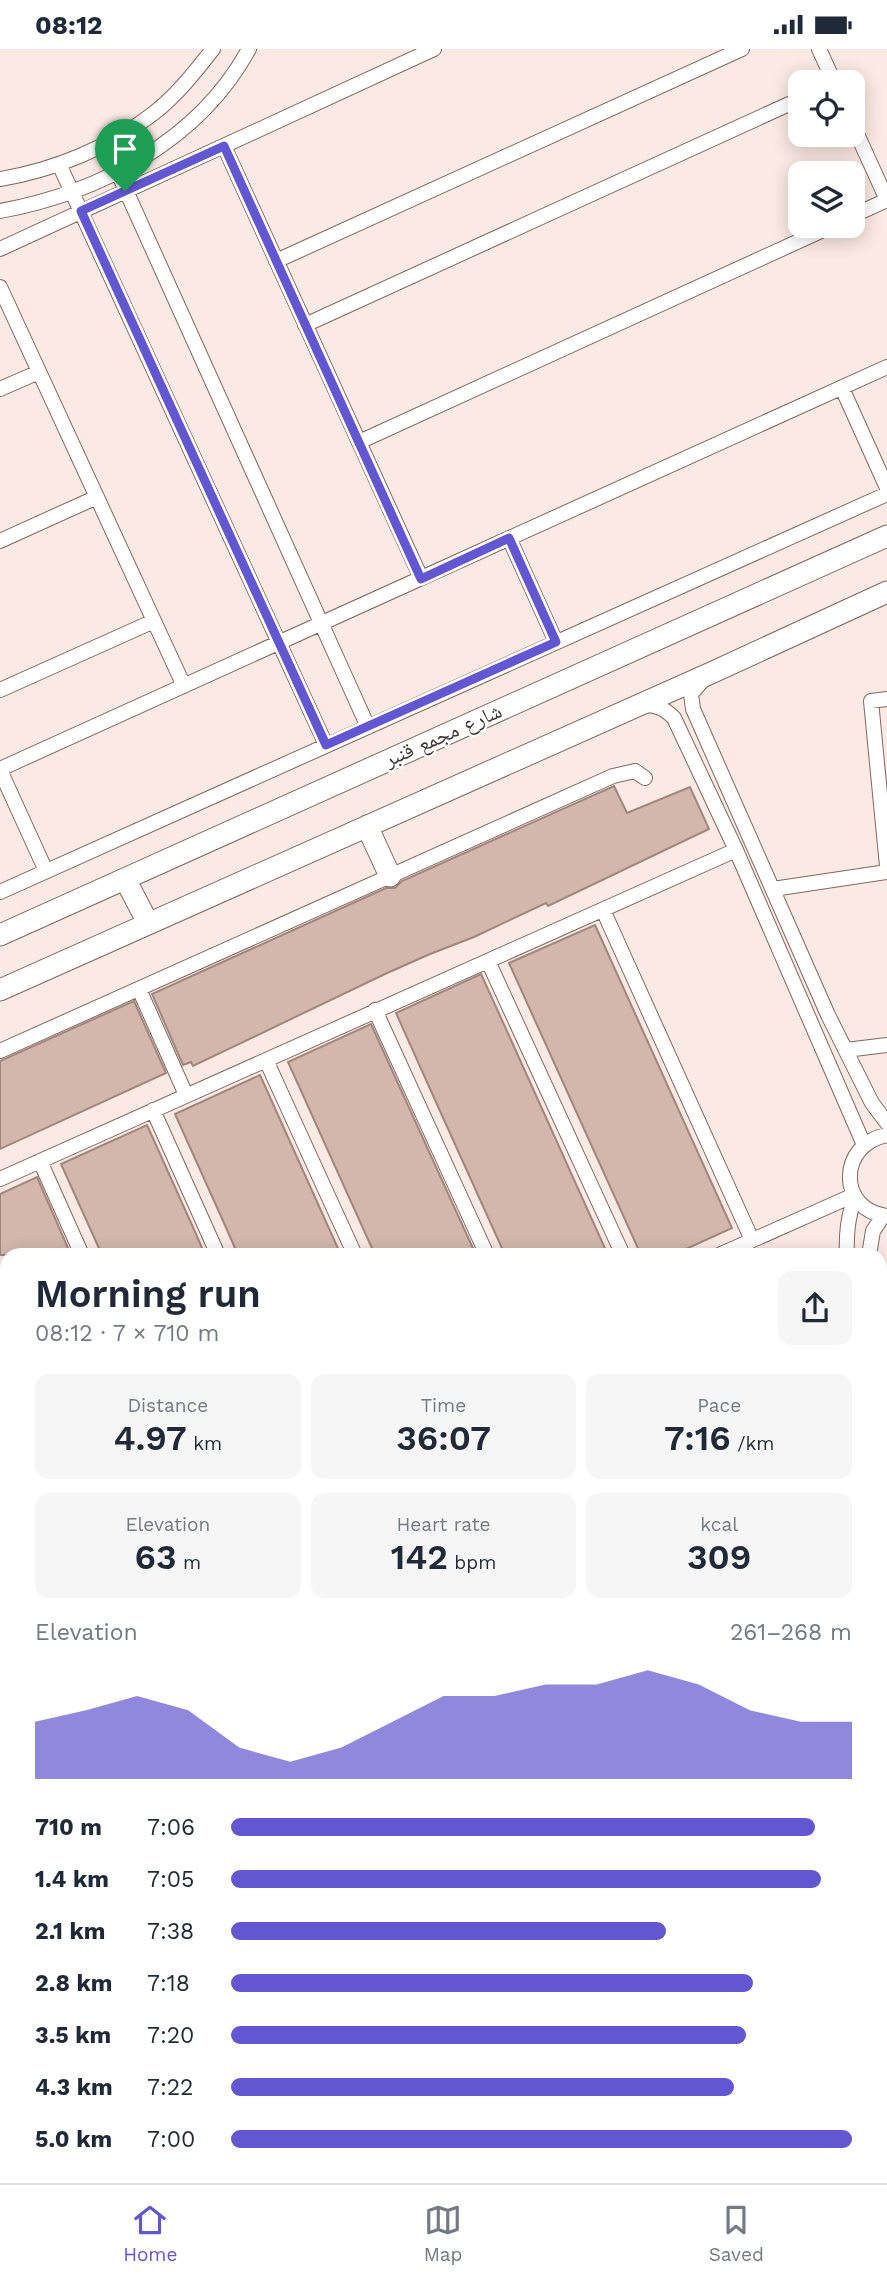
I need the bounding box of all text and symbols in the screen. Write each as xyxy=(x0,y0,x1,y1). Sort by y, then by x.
text: 08:12 xyxy=(35,10,103,40)
map controls xyxy=(788,70,865,238)
button: locate xyxy=(788,70,865,147)
pin xyxy=(95,119,155,191)
icon: arrive xyxy=(106,130,144,168)
button: layers xyxy=(788,161,865,238)
street label: شارع مجمع قنبر xyxy=(379,697,506,773)
button: share xyxy=(778,1271,852,1345)
text: Morning run xyxy=(35,1272,261,1316)
text: 08:12 · 7 × 710 m xyxy=(35,1320,219,1347)
text: Distance xyxy=(127,1394,208,1417)
text: Time xyxy=(421,1394,466,1417)
text: Pace xyxy=(697,1394,741,1417)
text: 4.97 xyxy=(114,1417,187,1459)
text: 36:07 xyxy=(396,1417,491,1459)
text: 7:16 xyxy=(664,1417,731,1459)
text: km xyxy=(187,1432,222,1455)
text: /km xyxy=(731,1432,774,1455)
text: Elevation xyxy=(125,1513,210,1536)
text: Heart rate xyxy=(397,1513,490,1536)
text: kcal xyxy=(700,1513,738,1536)
text: 63 xyxy=(134,1536,177,1578)
text: 142 xyxy=(391,1536,448,1578)
text: 309 xyxy=(687,1536,751,1578)
text: m xyxy=(177,1551,201,1574)
text: bpm xyxy=(448,1551,496,1574)
text: Elevation xyxy=(35,1619,138,1646)
text: 261–268 m xyxy=(730,1619,852,1646)
text: 710 m xyxy=(35,1814,102,1841)
text: 7:06 xyxy=(147,1814,195,1841)
text: 1.4 km xyxy=(35,1866,109,1893)
text: 7:05 xyxy=(147,1866,194,1893)
text: 2.1 km xyxy=(35,1918,106,1945)
text: 7:38 xyxy=(147,1918,194,1945)
text: 2.8 km xyxy=(35,1970,112,1997)
text: 7:18 xyxy=(147,1970,190,1997)
text: 3.5 km xyxy=(35,2022,111,2049)
text: 7:20 xyxy=(147,2022,194,2049)
text: 4.3 km xyxy=(35,2074,113,2101)
text: 7:22 xyxy=(147,2074,194,2101)
text: 5.0 km xyxy=(35,2126,112,2153)
text: 7:00 xyxy=(147,2126,195,2153)
tab: Home xyxy=(123,2201,177,2266)
tab: Map xyxy=(424,2201,462,2266)
tab: Saved xyxy=(709,2201,764,2266)

